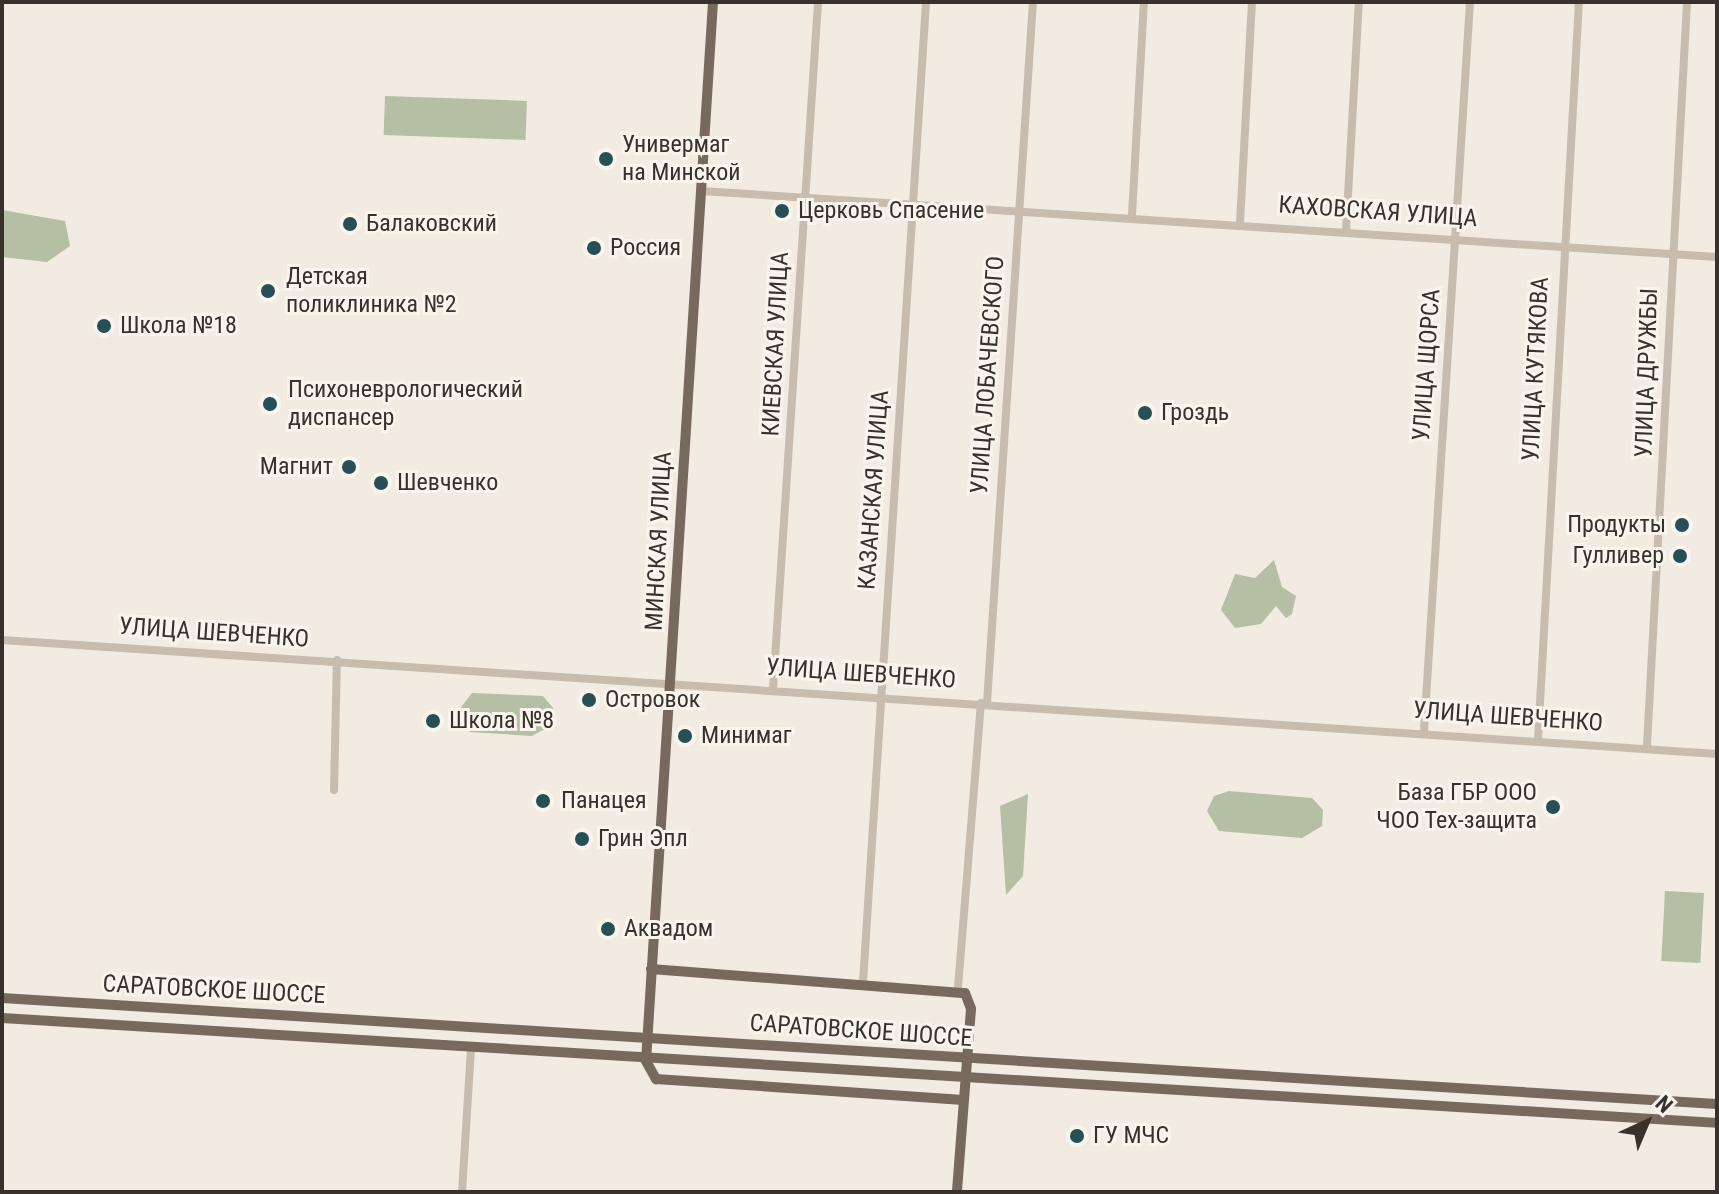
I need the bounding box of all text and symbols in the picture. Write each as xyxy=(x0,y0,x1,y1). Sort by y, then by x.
place label: Универмаг на Минской xyxy=(622,131,740,187)
marker: Универмаг на Минской xyxy=(597,150,615,168)
street label: КАХОВСКАЯ УЛИЦА xyxy=(1278,191,1478,233)
place label: Церковь Спасение xyxy=(798,197,984,225)
marker: Церковь Спасение xyxy=(773,202,791,220)
place label: Балаковский xyxy=(366,210,497,238)
marker: Балаковский xyxy=(341,215,359,233)
place label: Россия xyxy=(610,234,681,262)
marker: Россия xyxy=(585,239,603,257)
street label: КИЕВСКАЯ УЛИЦА xyxy=(757,251,795,437)
street label: УЛИЦА ЛОБАЧЕВСКОГО xyxy=(965,255,1011,495)
place label: Детская поликлиника №2 xyxy=(286,263,457,319)
street label: УЛИЦА КУТЯКОВА xyxy=(1517,276,1555,462)
marker: Детская поликлиника №2 xyxy=(257,280,279,302)
street label: УЛИЦА ЩОРСА xyxy=(1407,288,1447,442)
street label: УЛИЦА ДРУЖБЫ xyxy=(1630,288,1664,458)
place label: Школа №18 xyxy=(120,312,237,340)
marker: Школа №18 xyxy=(95,317,113,335)
place label: Психоневрологический диспансер xyxy=(288,376,523,432)
street label: КАЗАНСКАЯ УЛИЦА xyxy=(853,389,895,591)
marker: Психоневрологический диспансер xyxy=(259,393,281,415)
place label: Гроздь xyxy=(1161,399,1229,427)
marker: Гроздь xyxy=(1136,404,1154,422)
street label: МИНСКАЯ УЛИЦА xyxy=(640,451,678,631)
place label: Магнит xyxy=(260,453,333,481)
marker: Магнит xyxy=(340,458,358,476)
place label: Шевченко xyxy=(397,469,498,497)
marker: Шевченко xyxy=(372,474,390,492)
place label: Продукты xyxy=(1567,511,1666,539)
marker: Продукты xyxy=(1673,516,1691,534)
place label: Гулливер xyxy=(1573,542,1664,570)
marker: Гулливер xyxy=(1671,547,1689,565)
street label: УЛИЦА ШЕВЧЕНКО xyxy=(118,612,310,654)
street label: УЛИЦА ШЕВЧЕНКО xyxy=(765,653,957,695)
place label: Островок xyxy=(605,686,700,714)
marker: Островок xyxy=(580,691,598,709)
street label: УЛИЦА ШЕВЧЕНКО xyxy=(1412,696,1604,738)
place label: Школа №8 xyxy=(449,707,554,735)
marker: Школа №8 xyxy=(424,712,442,730)
place label: Минимаг xyxy=(701,722,792,750)
marker: Минимаг xyxy=(676,727,694,745)
place label: База ГБР ООО ЧОО Тех-защита xyxy=(1376,779,1537,835)
place label: Панацея xyxy=(561,787,647,815)
marker: Панацея xyxy=(532,790,554,812)
marker: База ГБР ООО ЧОО Тех-защита xyxy=(1544,798,1562,816)
place label: Грин Эпл xyxy=(598,825,688,853)
marker: Грин Эпл xyxy=(573,830,591,848)
place label: Аквадом xyxy=(624,915,713,943)
marker: Аквадом xyxy=(599,920,617,938)
street label: САРАТОВСКОЕ ШОССЕ xyxy=(102,970,326,1010)
street label: САРАТОВСКОЕ ШОССЕ xyxy=(749,1009,973,1053)
north arrow xyxy=(1607,1082,1687,1162)
text: N xyxy=(1650,1091,1678,1118)
place label: ГУ МЧС xyxy=(1093,1122,1169,1150)
marker: ГУ МЧС xyxy=(1068,1127,1086,1145)

